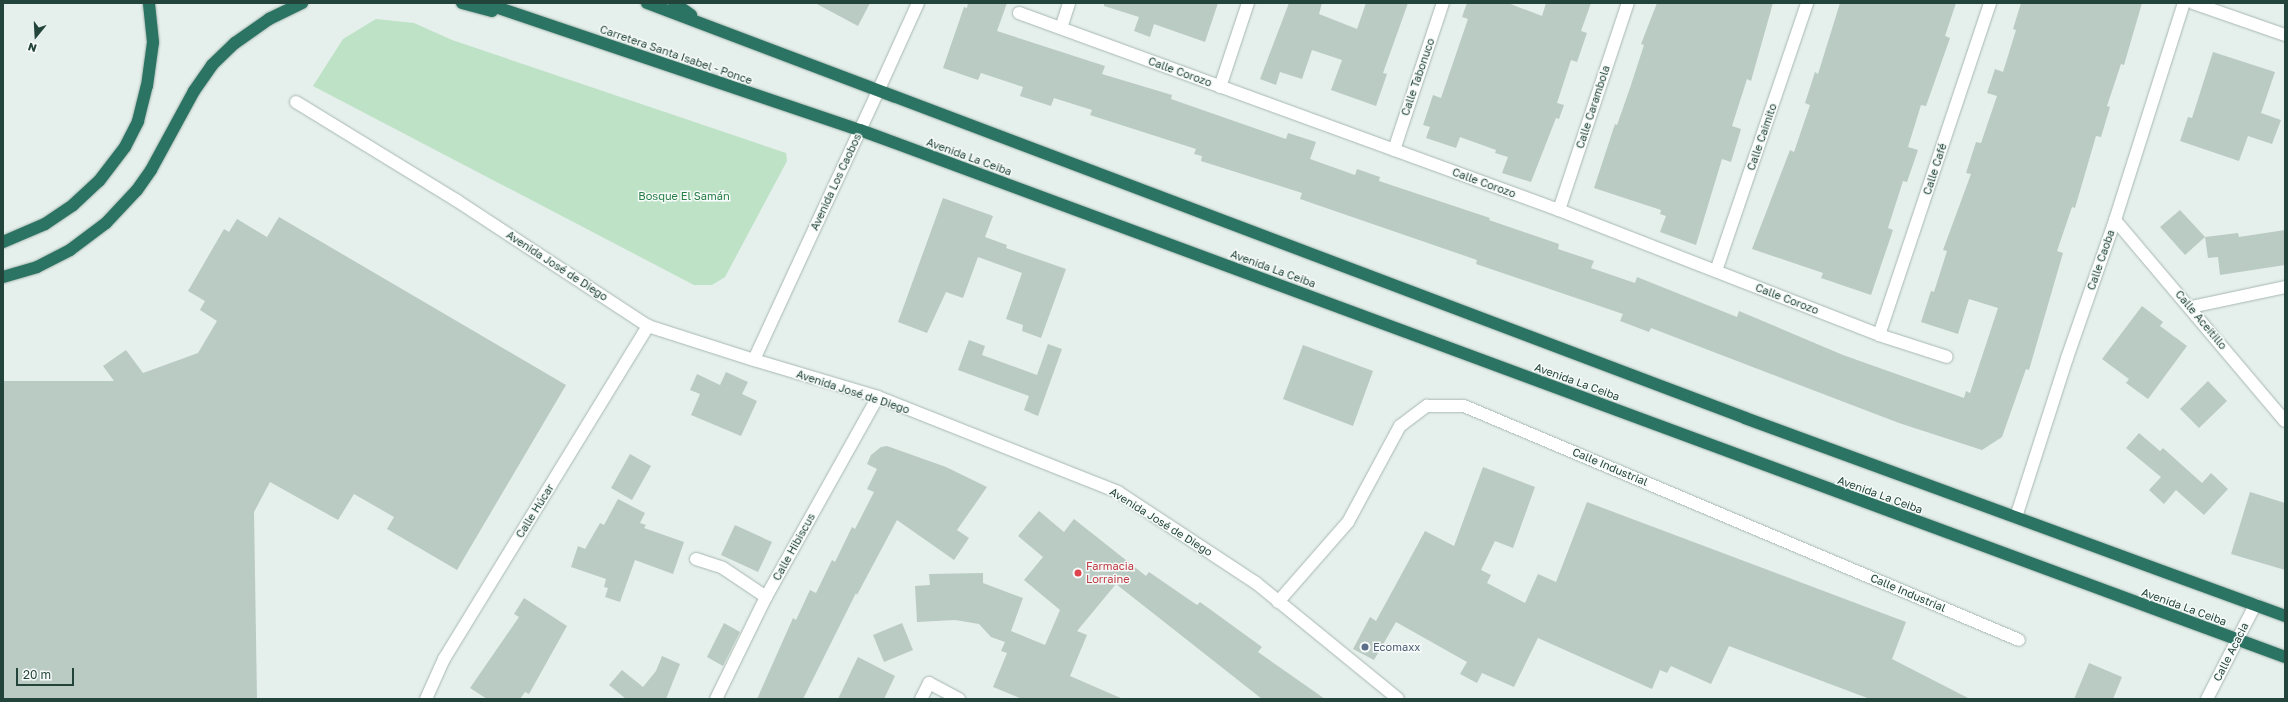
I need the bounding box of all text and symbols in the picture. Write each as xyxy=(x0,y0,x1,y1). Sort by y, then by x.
north arrow xyxy=(16,16,56,56)
street label: Carretera Santa Isabel - Ponce xyxy=(598,23,754,87)
street label: Calle Tabonuco xyxy=(1399,36,1437,118)
text: N xyxy=(26,40,38,55)
street label: Calle Corozo xyxy=(1146,54,1214,90)
street label: Calle Carambola xyxy=(1573,64,1613,150)
street label: Calle Caimito xyxy=(1744,102,1780,172)
street label: Avenida Los Caobos xyxy=(808,131,864,233)
street label: Avenida La Ceiba xyxy=(925,135,1013,179)
street label: Calle Café xyxy=(1920,141,1950,197)
street label: Calle Corozo xyxy=(1450,165,1518,201)
park label: Bosque El Samán xyxy=(638,189,730,203)
street label: Avenida José de Diego xyxy=(504,228,610,304)
street label: Calle Caoba xyxy=(2084,228,2118,292)
street label: Avenida La Ceiba xyxy=(1229,247,1317,291)
street label: Calle Corozo xyxy=(1753,281,1821,317)
street label: Calle Aceitillo xyxy=(2172,288,2230,352)
street label: Avenida La Ceiba xyxy=(1533,360,1621,404)
street label: Avenida José de Diego xyxy=(795,367,911,417)
street label: Calle Industrial xyxy=(1570,445,1650,489)
street label: Avenida La Ceiba xyxy=(1836,473,1924,517)
street label: Calle Húcar xyxy=(513,482,557,540)
street label: Avenida José de Diego xyxy=(1107,485,1215,559)
street label: Calle Hibiscus xyxy=(770,511,818,583)
place label: Farmacia Lorraine xyxy=(1086,560,1134,586)
marker: Farmacia Lorraine xyxy=(1073,568,1083,578)
street label: Calle Industrial xyxy=(1868,571,1948,615)
street label: Avenida La Ceiba xyxy=(2140,585,2228,629)
street label: Calle Acacia xyxy=(2211,620,2251,684)
place label: Ecomaxx xyxy=(1373,640,1420,654)
marker: Ecomaxx xyxy=(1360,642,1370,652)
scale bar xyxy=(18,660,76,686)
text: 20 m xyxy=(23,667,51,682)

